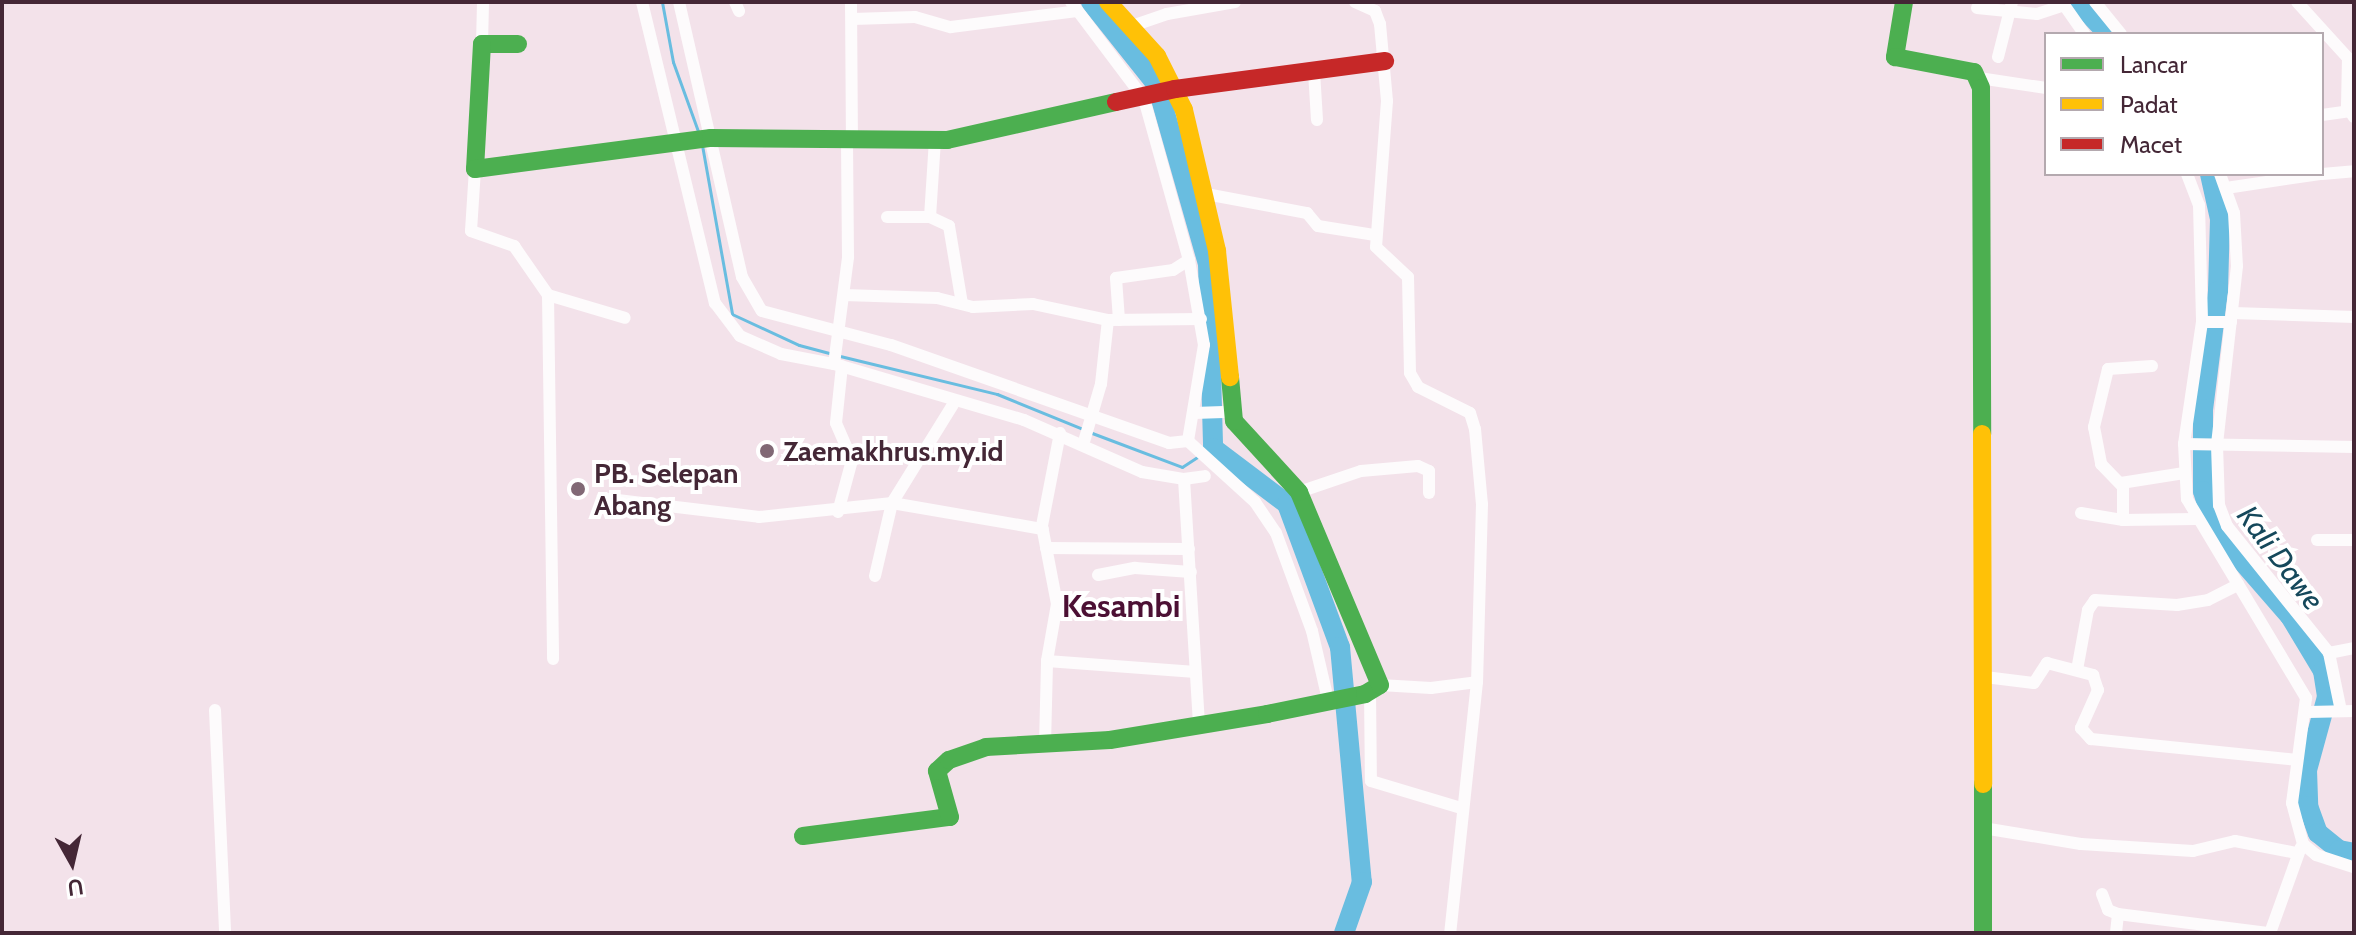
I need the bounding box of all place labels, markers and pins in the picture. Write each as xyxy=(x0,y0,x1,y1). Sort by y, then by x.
place label: Zaemakhrus.my.id xyxy=(783,434,1004,468)
marker: Zaemakhrus.my.id xyxy=(758,442,776,460)
place label: PB. Selepan Abang xyxy=(594,456,738,522)
marker: PB. Selepan Abang xyxy=(569,480,587,498)

